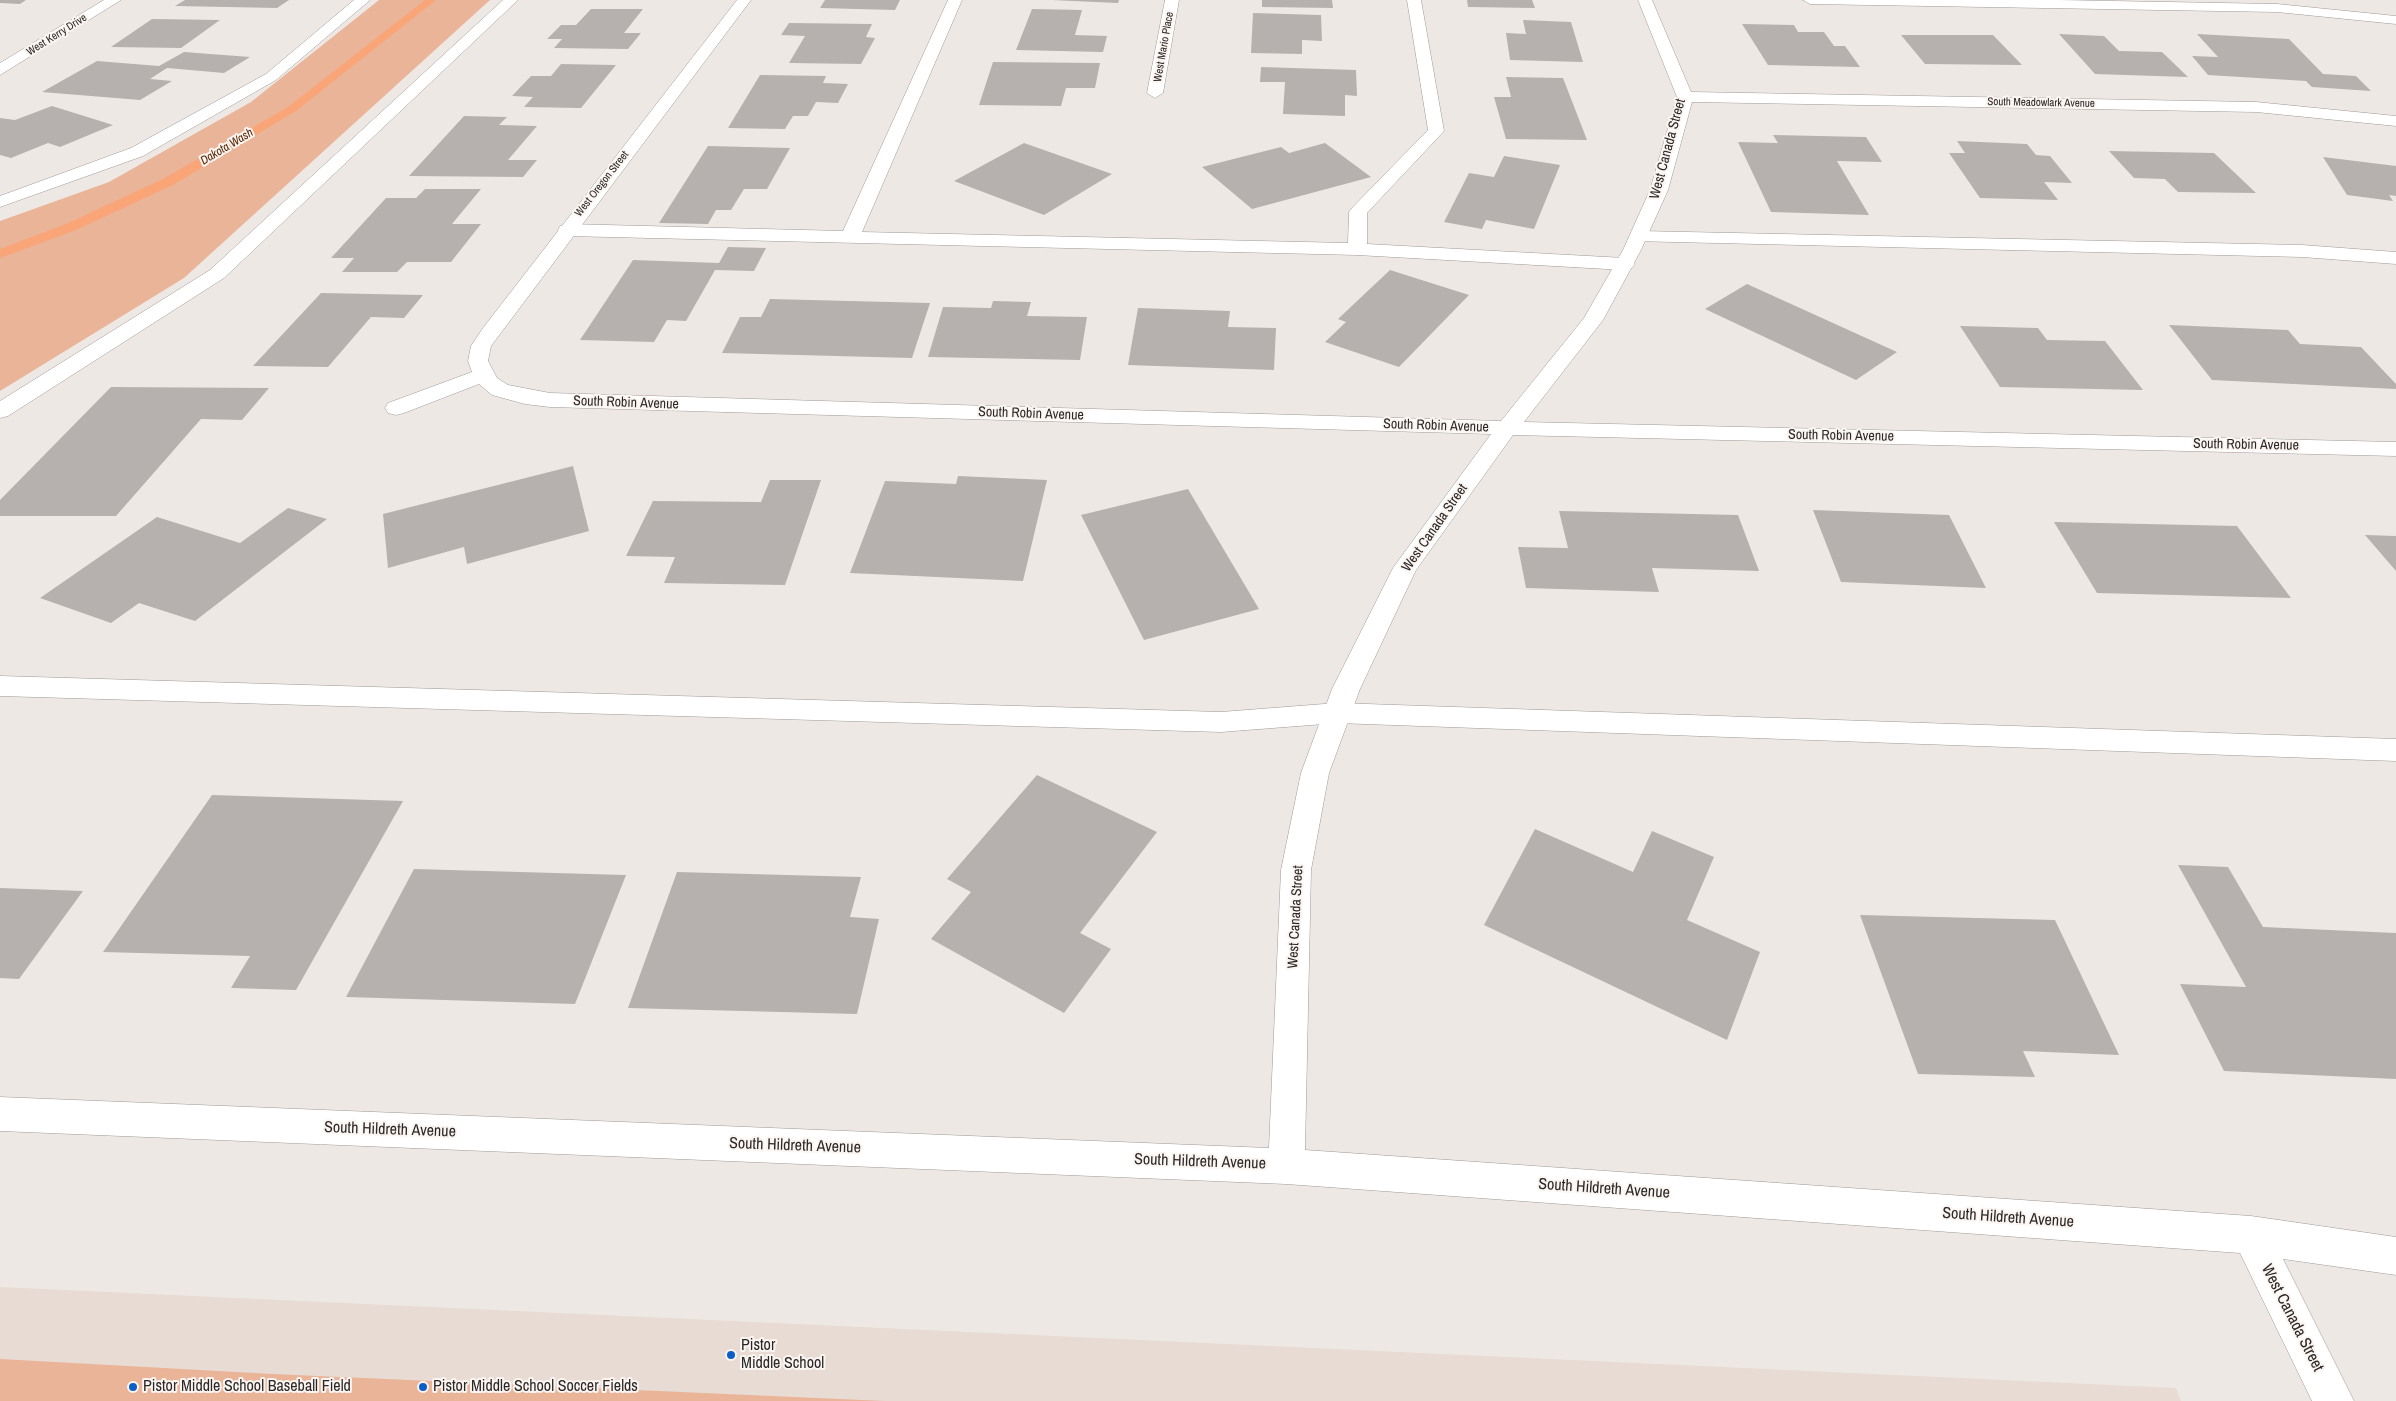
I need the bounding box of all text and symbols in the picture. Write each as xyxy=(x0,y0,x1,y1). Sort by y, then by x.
street label: West Kerry Drive xyxy=(24,11,90,59)
street label: West Mario Place xyxy=(1151,11,1177,83)
street label: South Meadowlark Avenue xyxy=(1987,95,2095,111)
street label: West Canada Street xyxy=(1647,97,1689,201)
water label: Dakota Wash xyxy=(198,126,256,168)
street label: West Oregon Street xyxy=(572,149,632,219)
street label: South Robin Avenue xyxy=(573,393,679,413)
street label: South Robin Avenue xyxy=(978,404,1084,424)
street label: South Robin Avenue xyxy=(1383,416,1489,436)
street label: South Robin Avenue xyxy=(1788,427,1894,445)
street label: South Robin Avenue xyxy=(2193,436,2299,454)
street label: West Canada Street xyxy=(1399,481,1471,575)
street label: West Canada Street xyxy=(1285,865,1307,969)
street label: South Hildreth Avenue xyxy=(324,1118,456,1142)
street label: South Hildreth Avenue xyxy=(729,1134,861,1158)
street label: South Hildreth Avenue xyxy=(1134,1150,1266,1174)
street label: South Hildreth Avenue xyxy=(1538,1175,1670,1203)
street label: South Hildreth Avenue xyxy=(1942,1204,2074,1232)
street label: West Canada Street xyxy=(2257,1261,2327,1375)
place label: Pistor Middle School xyxy=(741,1336,824,1374)
marker: Pistor Middle School xyxy=(725,1349,737,1361)
place label: Pistor Middle School Baseball Field xyxy=(143,1377,351,1397)
place label: Pistor Middle School Soccer Fields xyxy=(433,1377,638,1397)
marker: Pistor Middle School Baseball Field xyxy=(127,1381,139,1393)
marker: Pistor Middle School Soccer Fields xyxy=(417,1381,429,1393)

